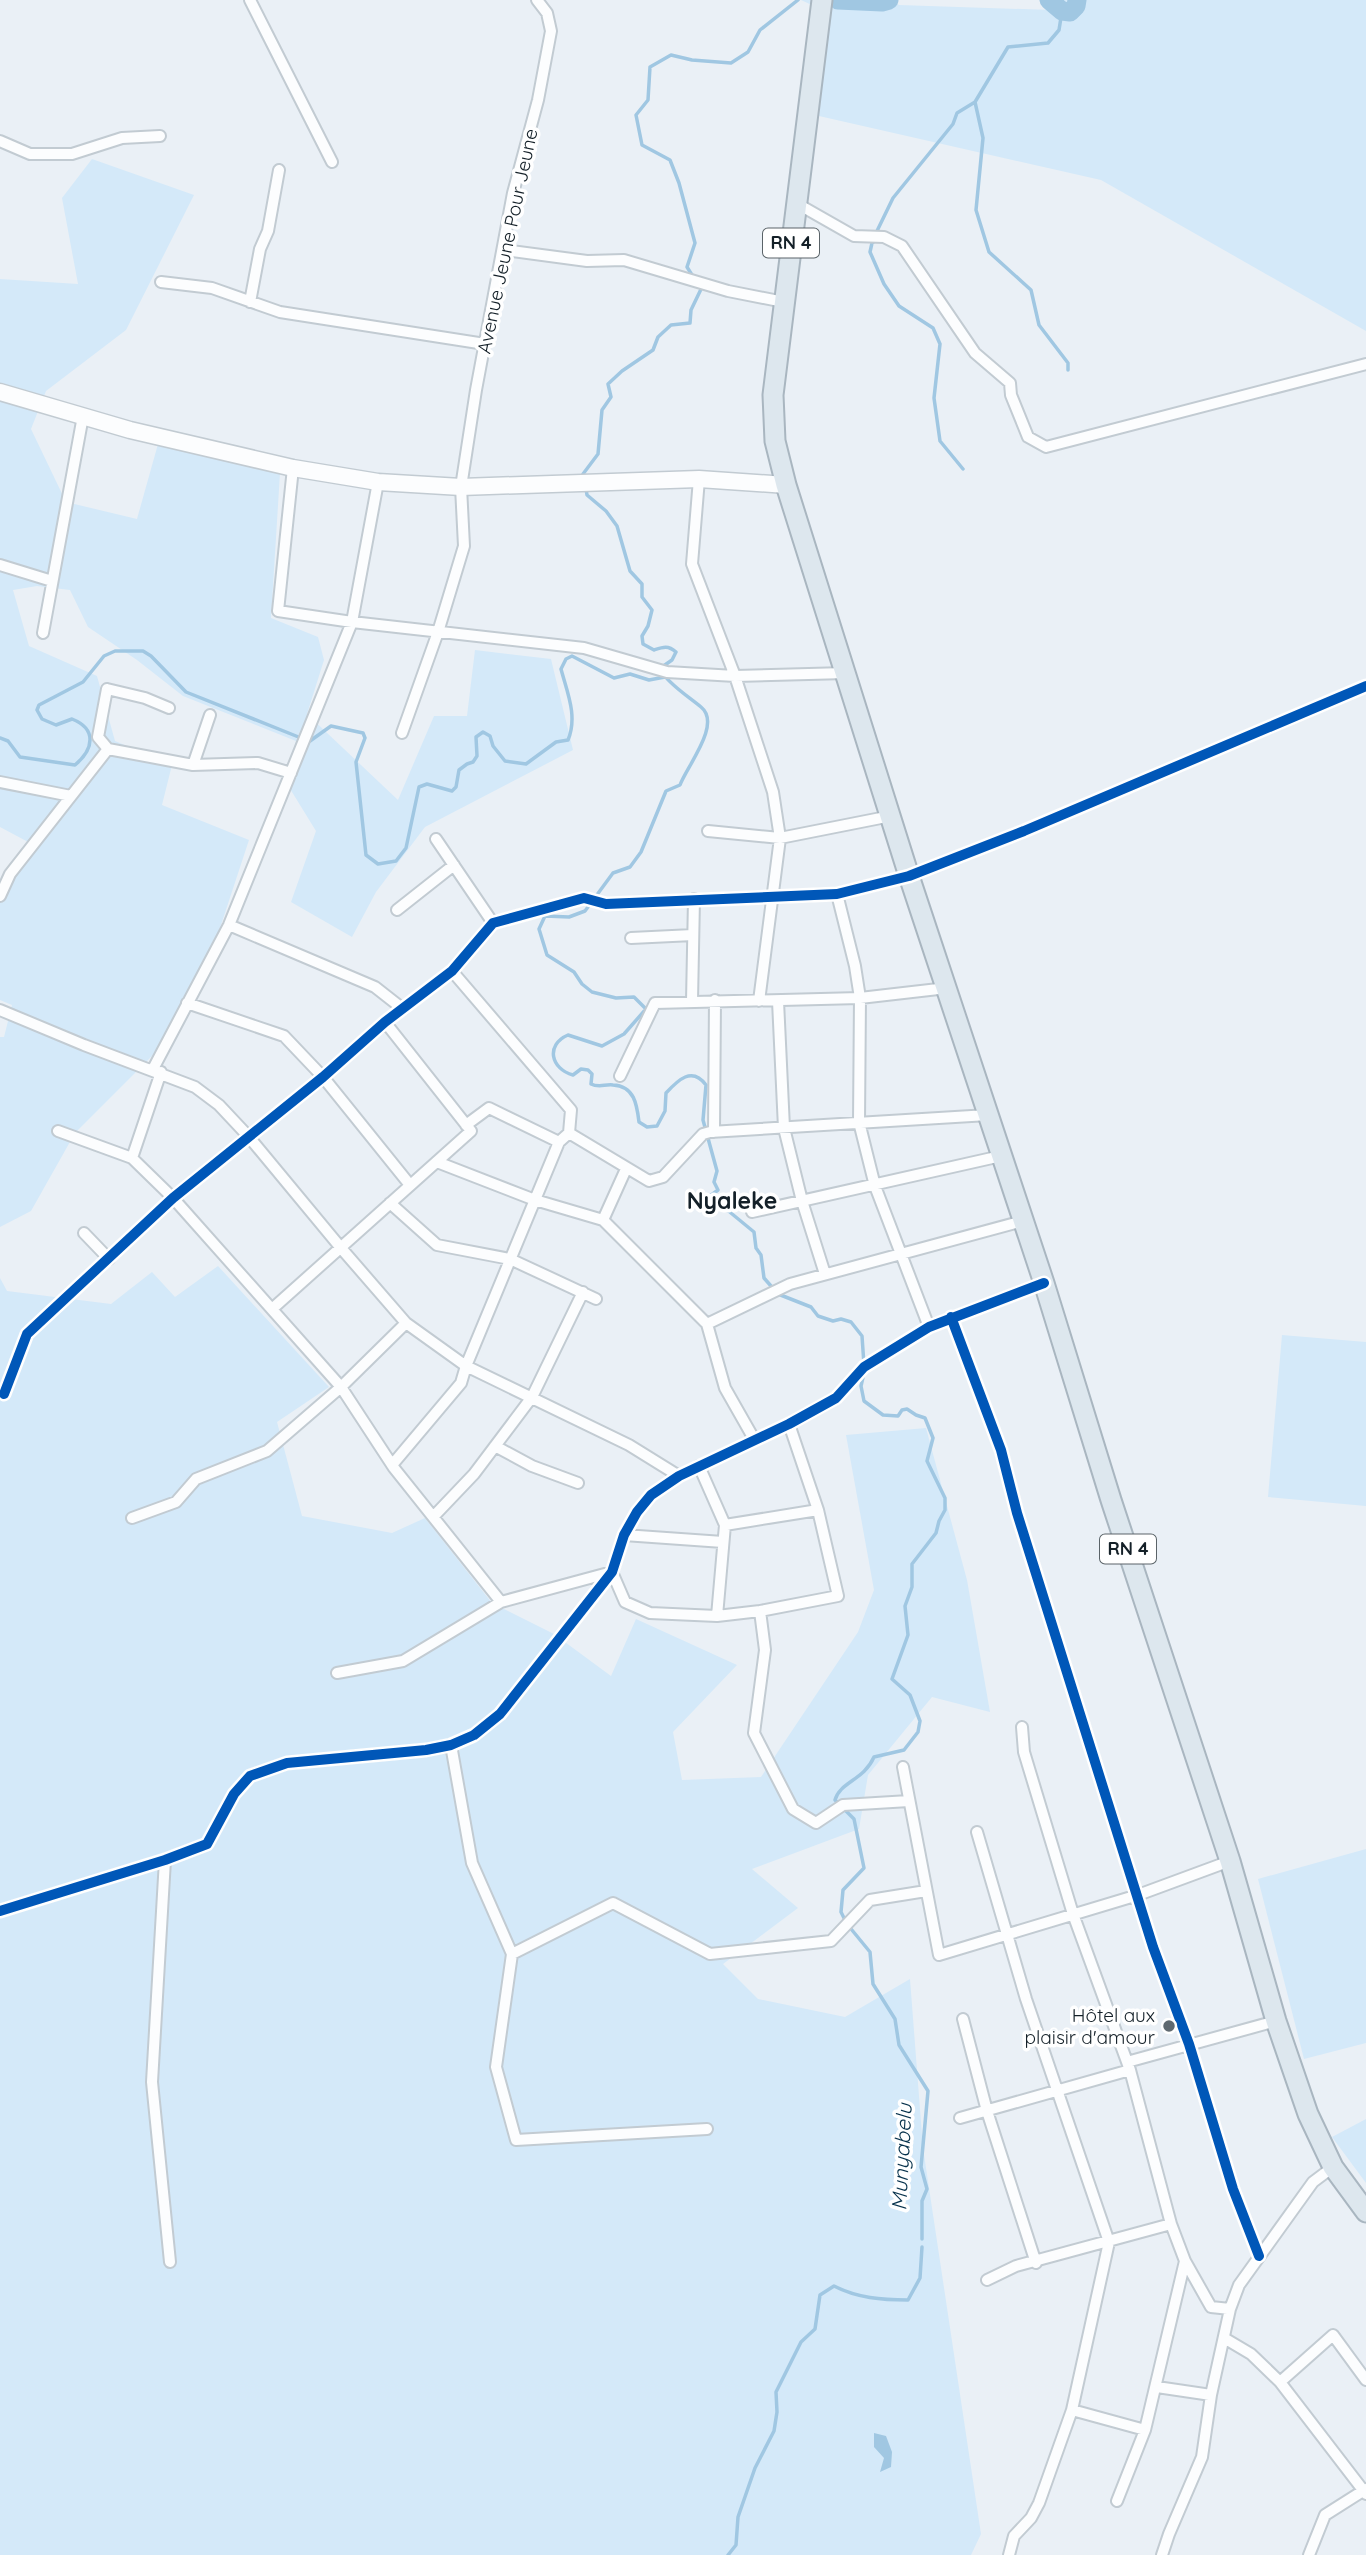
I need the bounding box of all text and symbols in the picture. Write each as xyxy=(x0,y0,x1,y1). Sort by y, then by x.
street label: Avenue Jeune Pour Jeune xyxy=(471,126,543,356)
road number: RN 4 xyxy=(763,229,819,258)
district label: Nyaleke xyxy=(687,1186,777,1215)
road number: RN 4 xyxy=(1100,1534,1156,1564)
place label: Hôtel aux plaisir d'amour xyxy=(1024,2003,1156,2049)
marker: Hôtel aux plaisir d'amour xyxy=(1161,2018,1177,2034)
water label: Munyabelu xyxy=(885,2102,917,2211)

